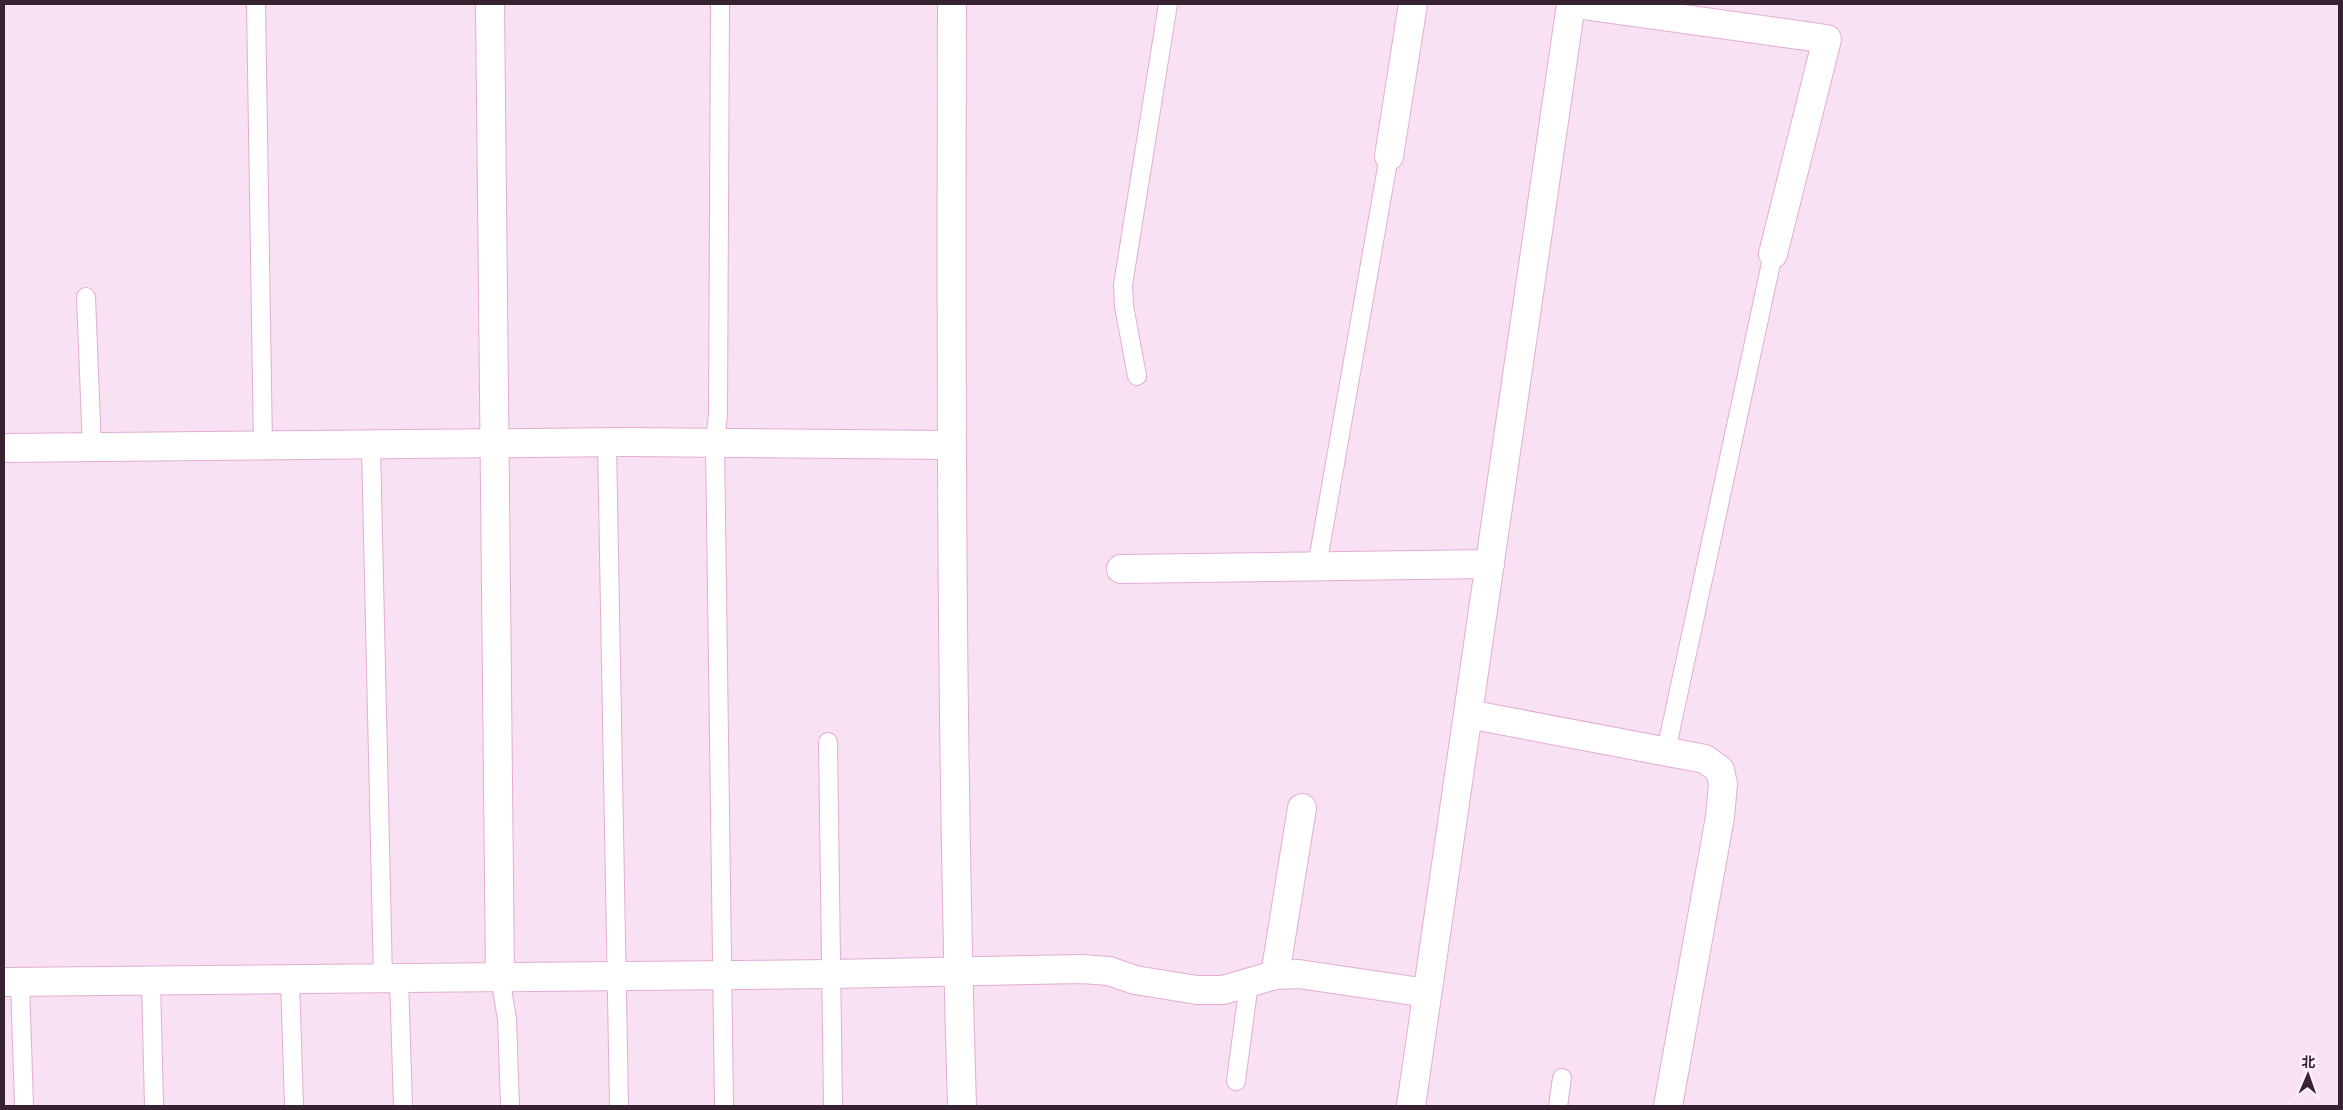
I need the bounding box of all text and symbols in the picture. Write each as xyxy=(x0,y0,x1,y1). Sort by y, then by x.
north arrow xyxy=(2283,1050,2333,1100)
text: 北 xyxy=(2301,1053,2316,1071)

